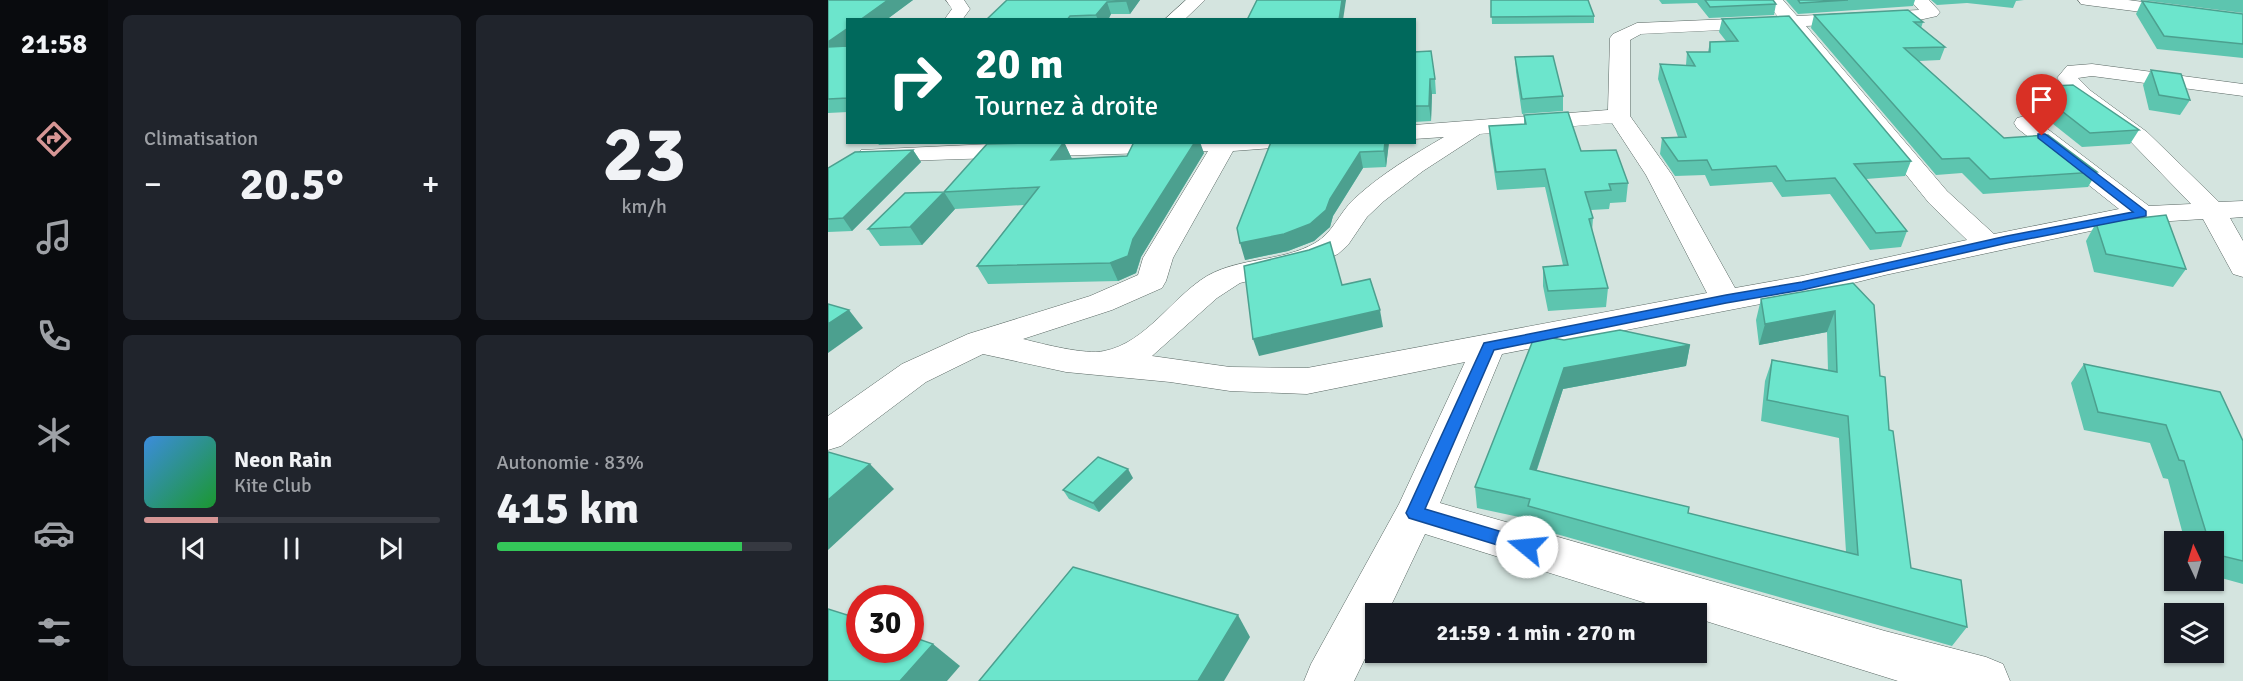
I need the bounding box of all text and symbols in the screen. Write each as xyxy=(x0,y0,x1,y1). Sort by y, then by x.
text: 21:58 xyxy=(21,28,87,61)
text: 20 m xyxy=(975,39,1064,90)
icon: right xyxy=(876,42,954,120)
pin xyxy=(2016,74,2067,136)
icon: arrive xyxy=(2025,83,2058,116)
text: Tournez à droite xyxy=(975,90,1158,123)
text: 23 xyxy=(602,107,686,203)
icon: directions xyxy=(33,118,75,160)
text: Climatisation xyxy=(144,126,258,151)
text: 20.5° xyxy=(240,157,344,212)
text: − xyxy=(144,164,162,205)
text: + xyxy=(422,164,439,205)
text: km/h xyxy=(622,194,667,219)
icon: music xyxy=(33,216,75,258)
icon: phone xyxy=(33,315,75,357)
icon: climate xyxy=(33,414,75,456)
text: Neon Rain xyxy=(234,446,332,473)
text: Autonomie · 83% xyxy=(497,450,644,475)
text: Kite Club xyxy=(234,473,312,498)
text: 415 km xyxy=(497,481,639,536)
icon: car xyxy=(33,512,75,554)
position arrow xyxy=(1495,515,1559,579)
north arrow xyxy=(2164,531,2224,591)
map controls xyxy=(2164,531,2224,663)
icon: previous xyxy=(177,532,210,565)
icon: pause xyxy=(275,532,308,565)
icon: next xyxy=(374,532,407,565)
speed limit sign: 30 xyxy=(846,585,924,663)
button: layers xyxy=(2164,603,2224,663)
icon: filters xyxy=(33,611,75,653)
text: 21:59 · 1 min · 270 m xyxy=(1436,619,1636,646)

